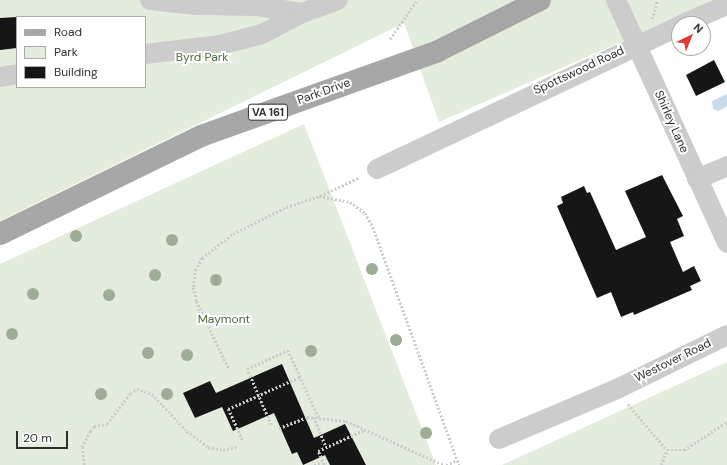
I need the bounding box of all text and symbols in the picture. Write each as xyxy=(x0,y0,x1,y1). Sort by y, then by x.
legend xyxy=(16,16,146,88)
north arrow xyxy=(671,16,711,56)
text: N xyxy=(691,20,706,36)
text: Road xyxy=(54,24,82,40)
text: Park xyxy=(54,44,78,60)
street label: Spottswood Road xyxy=(531,44,627,98)
park label: Byrd Park xyxy=(176,51,228,65)
text: Building xyxy=(54,64,98,80)
street label: Park Drive xyxy=(296,76,352,108)
street label: Shirley Lane xyxy=(651,89,691,155)
road number: VA 161 xyxy=(247,103,289,121)
park label: Maymont xyxy=(198,313,250,327)
street label: Westover Road xyxy=(632,336,714,386)
scale bar xyxy=(18,423,70,449)
text: 20 m xyxy=(23,430,52,446)

